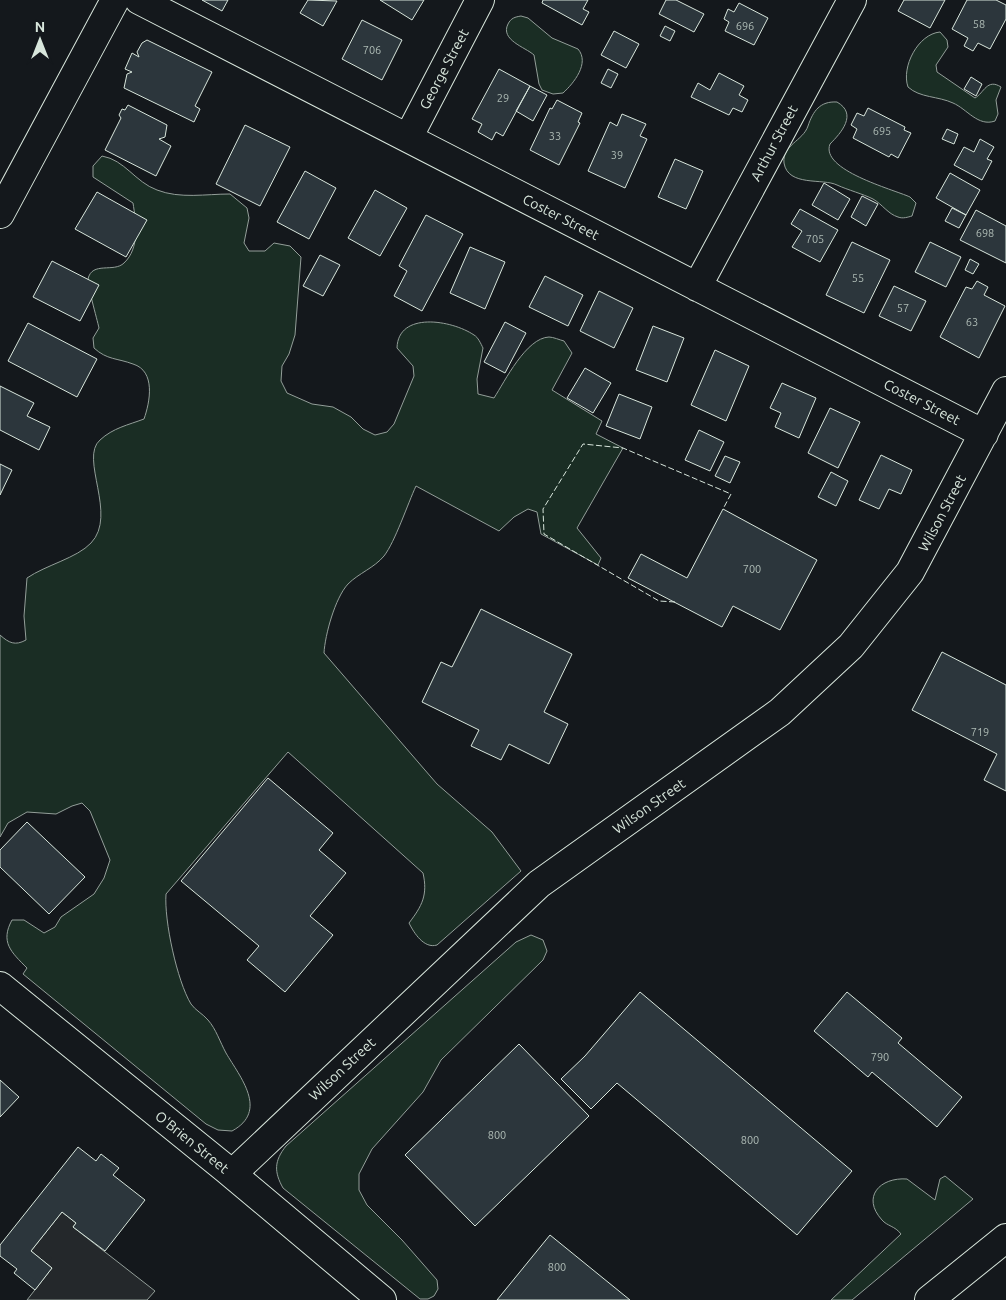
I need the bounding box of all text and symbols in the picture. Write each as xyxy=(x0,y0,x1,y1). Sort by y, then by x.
north arrow xyxy=(15,15,65,65)
house number: 58 xyxy=(973,18,985,30)
text: N xyxy=(35,19,45,35)
house number: 696 xyxy=(736,20,754,32)
street label: George Street xyxy=(416,26,472,112)
house number: 706 xyxy=(363,44,381,56)
house number: 29 xyxy=(497,92,509,104)
street label: Arthur Street xyxy=(747,102,801,184)
house number: 695 xyxy=(873,125,891,137)
house number: 33 xyxy=(549,130,561,142)
house number: 39 xyxy=(611,149,623,161)
street label: Coster Street xyxy=(520,191,602,243)
house number: 698 xyxy=(976,227,994,239)
house number: 705 xyxy=(806,233,824,245)
house number: 55 xyxy=(852,272,864,284)
house number: 57 xyxy=(897,302,909,314)
house number: 63 xyxy=(966,316,978,328)
street label: Coster Street xyxy=(881,376,963,428)
street label: Wilson Street xyxy=(915,471,969,554)
house number: 700 xyxy=(743,563,761,575)
house number: 719 xyxy=(971,726,989,738)
street label: Wilson Street xyxy=(610,775,689,837)
street label: Wilson Street xyxy=(306,1034,379,1104)
house number: 790 xyxy=(871,1051,889,1063)
street label: O'Brien Street xyxy=(152,1108,232,1177)
house number: 800 xyxy=(488,1129,506,1141)
house number: 800 xyxy=(741,1134,759,1146)
house number: 800 xyxy=(548,1261,566,1273)

